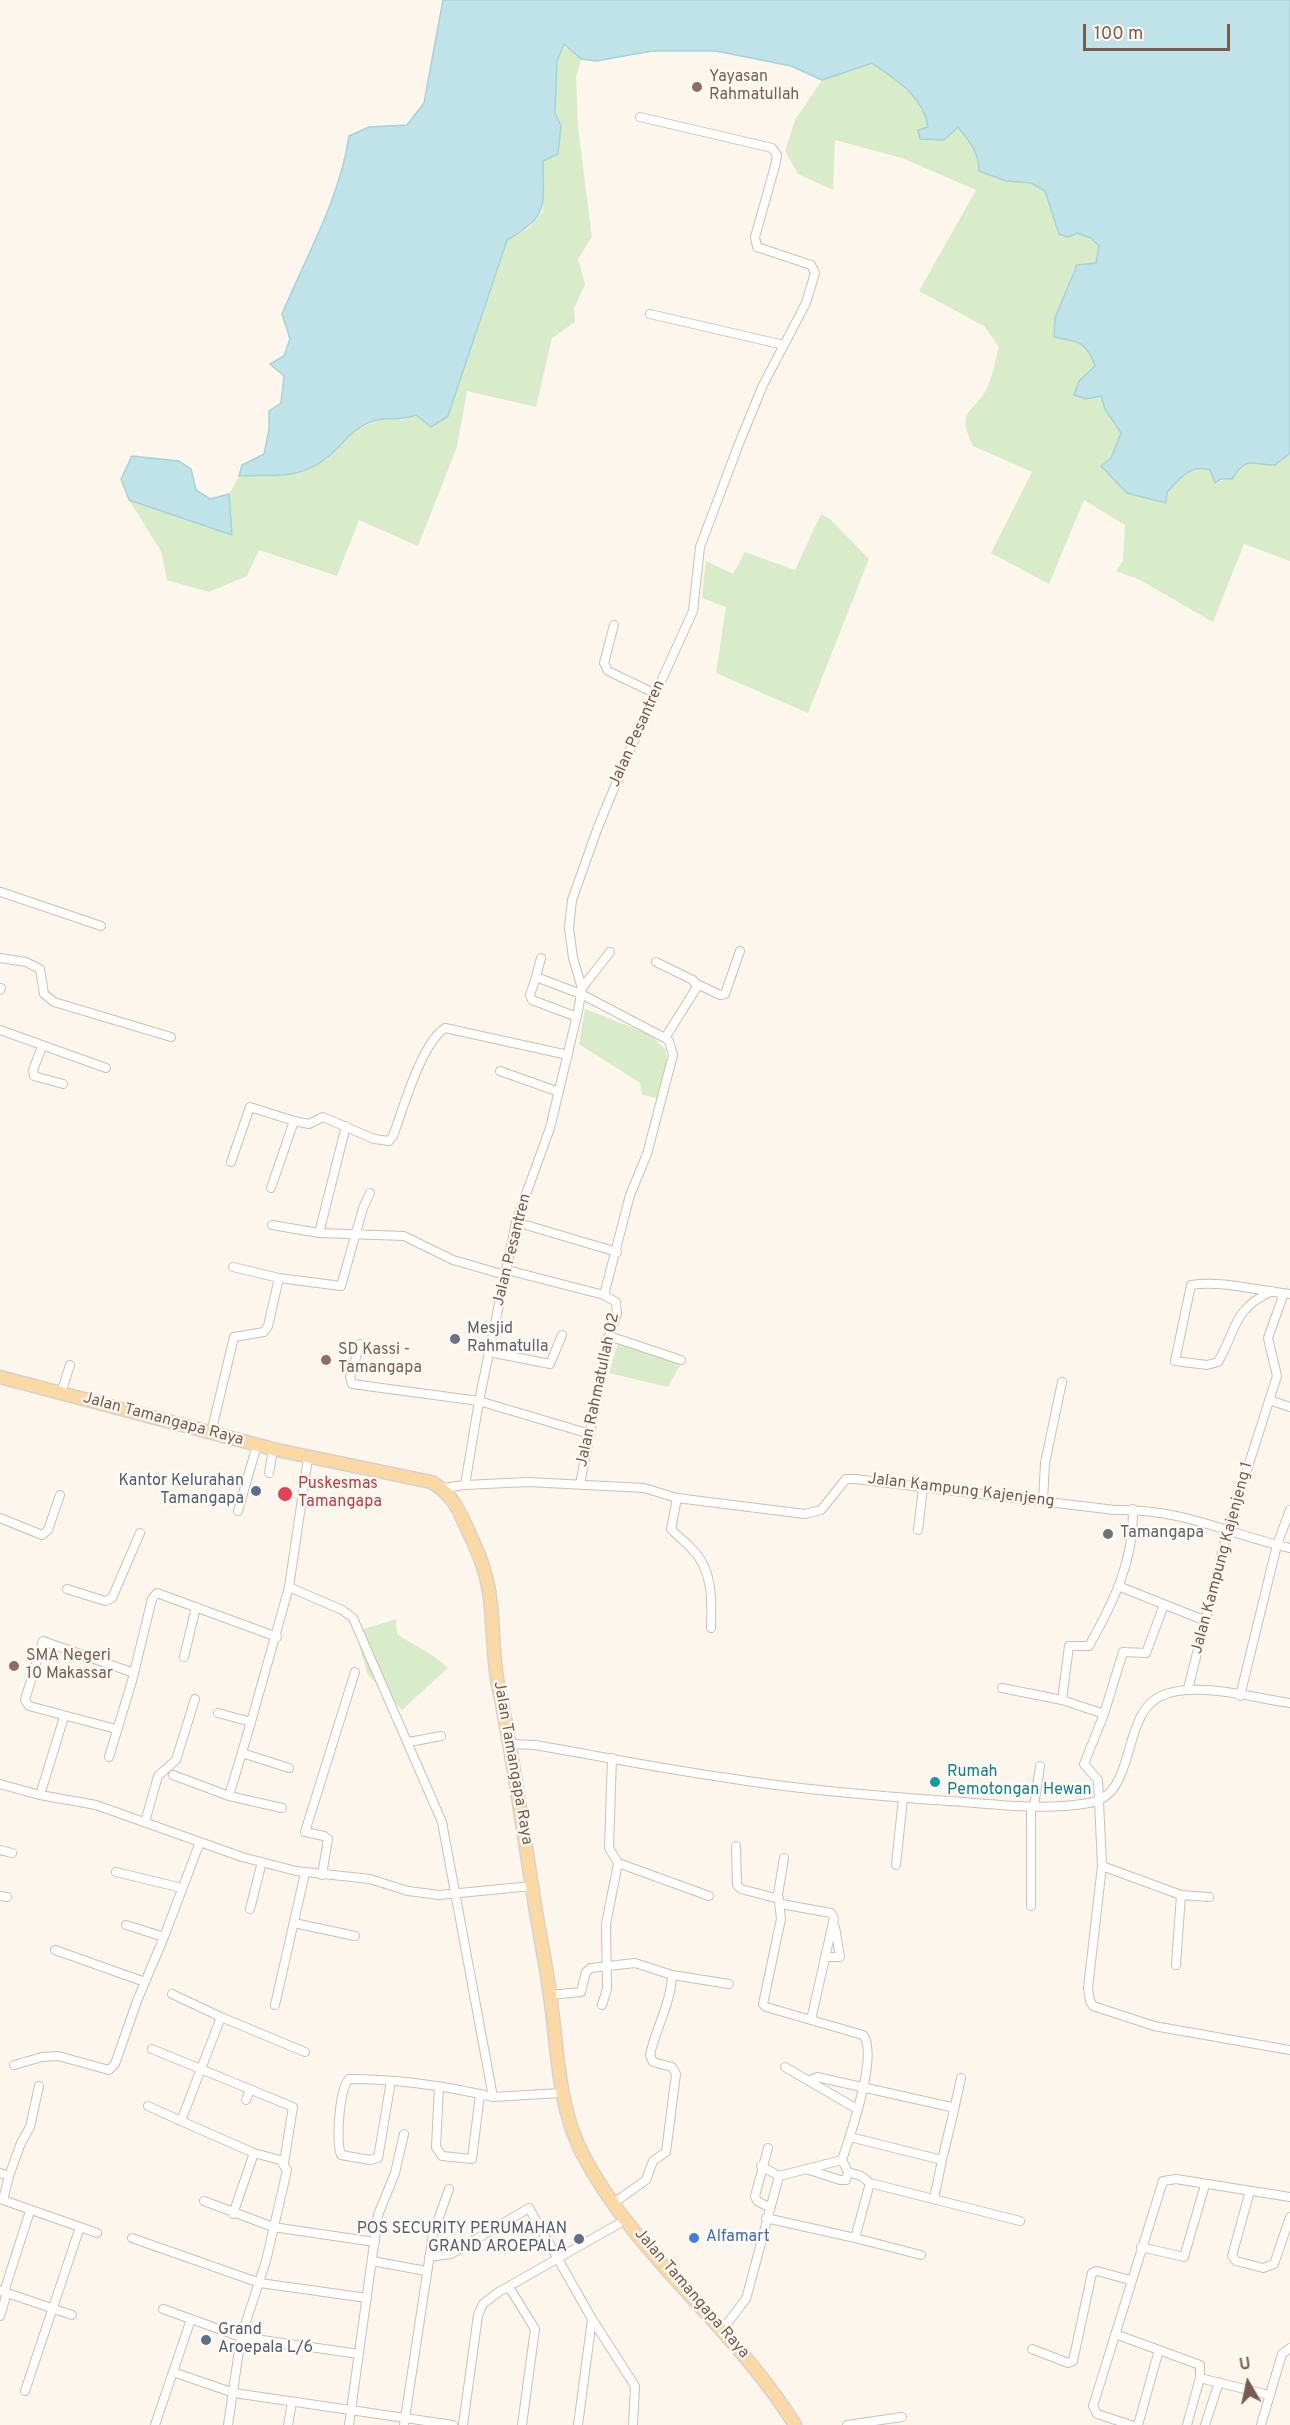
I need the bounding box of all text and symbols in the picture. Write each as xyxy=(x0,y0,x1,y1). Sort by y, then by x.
scale bar xyxy=(1086,12,1233,50)
text: 100 m xyxy=(1094,23,1143,46)
place label: Yayasan Rahmatullah xyxy=(709,68,799,106)
marker: Yayasan Rahmatullah xyxy=(690,80,704,94)
street label: Jalan Pesantren xyxy=(606,678,670,790)
street label: Jalan Pesantren xyxy=(490,1192,536,1308)
street label: Jalan Rahmatullah 02 xyxy=(573,1311,625,1469)
place label: Mesjid Rahmatulla xyxy=(467,1320,548,1358)
marker: Mesjid Rahmatulla xyxy=(448,1332,462,1346)
place label: SD Kassi - Tamangapa xyxy=(338,1341,422,1379)
marker: SD Kassi - Tamangapa xyxy=(319,1353,333,1367)
street label: Jalan Tamangapa Raya xyxy=(80,1389,246,1451)
street label: Jalan Kampung Kajenjeng 1 xyxy=(1188,1460,1258,1656)
street label: Jalan Kampung Kajenjeng xyxy=(866,1470,1056,1512)
place label: Kantor Kelurahan Tamangapa xyxy=(118,1472,244,1510)
place label: Puskesmas Tamangapa xyxy=(298,1475,382,1513)
marker: Kantor Kelurahan Tamangapa xyxy=(249,1484,263,1498)
marker: Puskesmas Tamangapa xyxy=(276,1485,294,1503)
place label: Tamangapa xyxy=(1120,1524,1204,1544)
marker: Tamangapa xyxy=(1101,1527,1115,1541)
place label: SMA Negeri 10 Makassar xyxy=(26,1647,113,1685)
marker: SMA Negeri 10 Makassar xyxy=(7,1659,21,1673)
street label: Jalan Tamangapa Raya xyxy=(488,1680,536,1846)
place label: Rumah Pemotongan Hewan xyxy=(947,1763,1092,1801)
marker: Rumah Pemotongan Hewan xyxy=(928,1775,942,1789)
place label: POS SECURITY PERUMAHAN GRAND AROEPALA xyxy=(357,2220,567,2258)
street label: Jalan Tamangapa Raya xyxy=(629,2225,753,2363)
place label: Alfamart xyxy=(706,2228,770,2248)
marker: Alfamart xyxy=(687,2231,701,2245)
marker: POS SECURITY PERUMAHAN GRAND AROEPALA xyxy=(572,2232,586,2246)
place label: Grand Aroepala L/6 xyxy=(218,2321,313,2359)
marker: Grand Aroepala L/6 xyxy=(199,2333,213,2347)
north arrow xyxy=(1218,2353,1278,2413)
text: U xyxy=(1238,2354,1252,2376)

